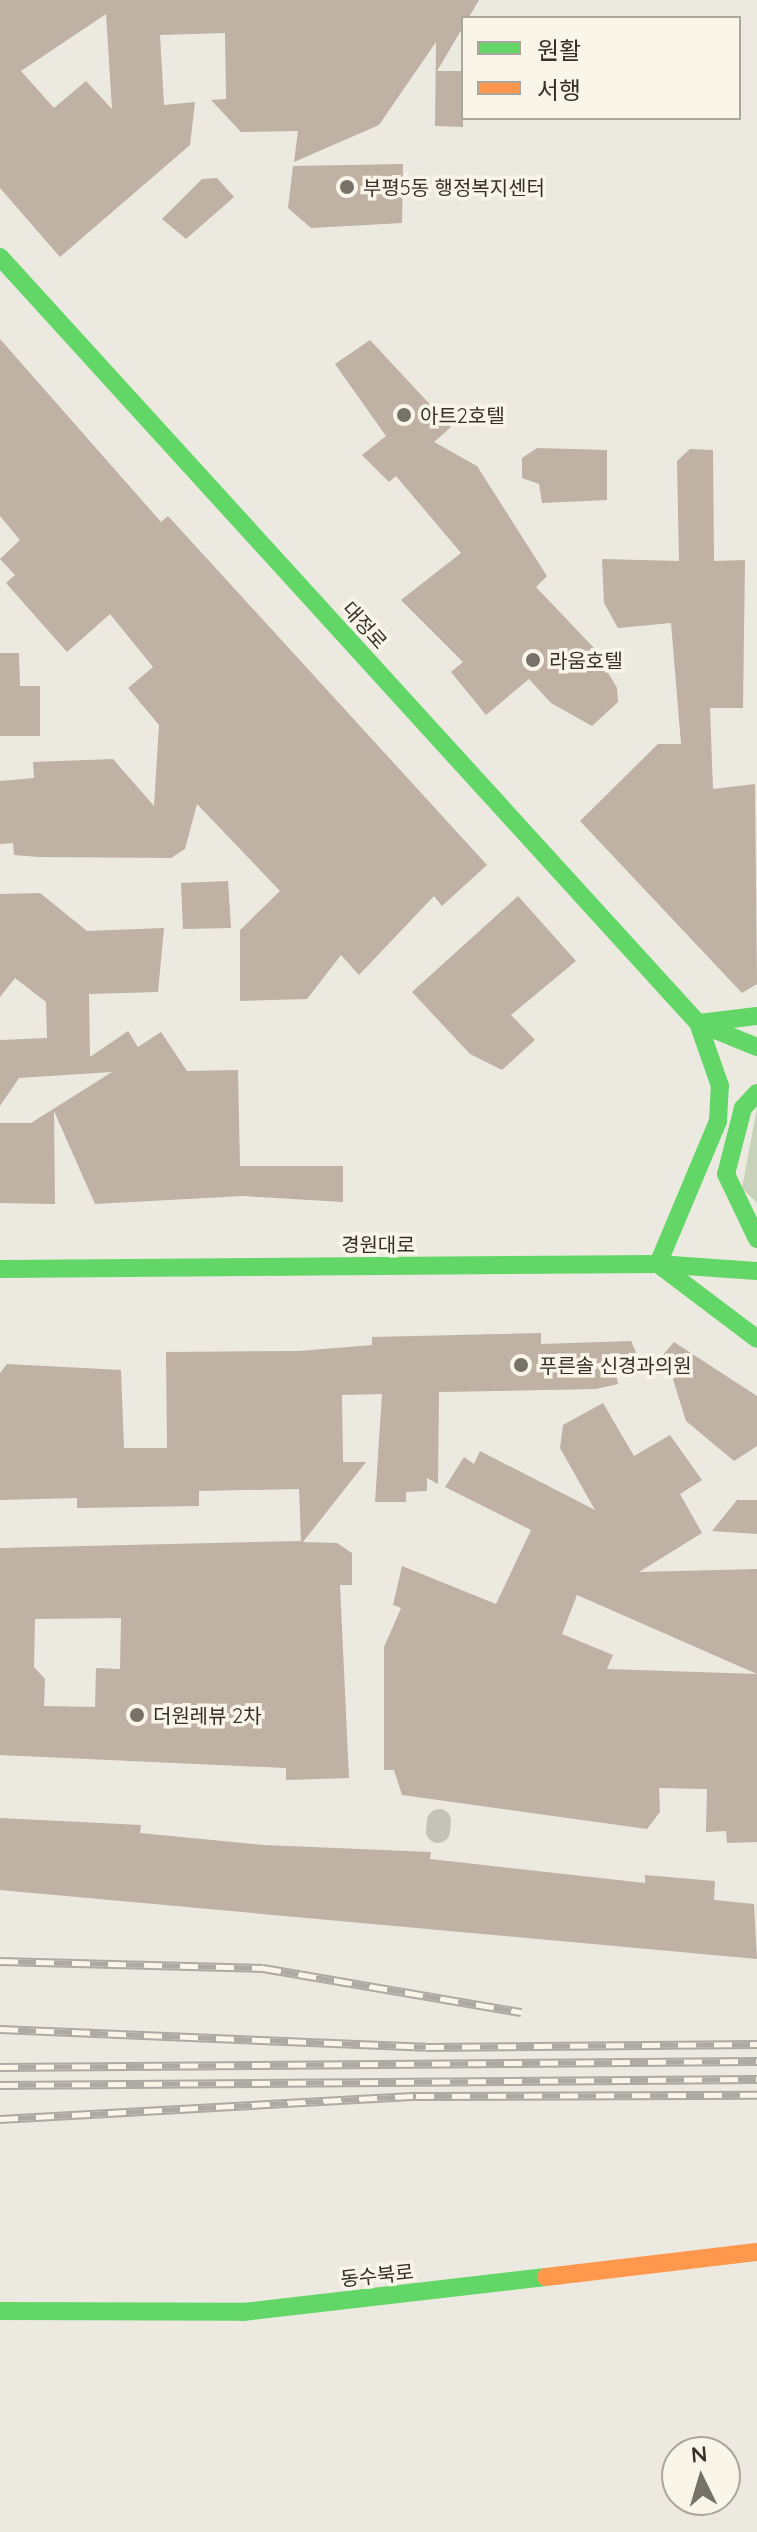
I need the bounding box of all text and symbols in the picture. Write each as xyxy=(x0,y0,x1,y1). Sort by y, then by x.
legend xyxy=(461,16,741,120)
text: 원활 xyxy=(537,35,581,65)
text: 서행 xyxy=(537,75,581,105)
place label: 부평5동 행정복지센터 xyxy=(363,175,545,199)
marker: 부평5동 행정복지센터 xyxy=(338,178,356,196)
place label: 아트2호텔 xyxy=(420,403,505,427)
marker: 아트2호텔 xyxy=(395,406,413,424)
street label: 대정로 xyxy=(338,596,392,654)
place label: 라움호텔 xyxy=(549,648,623,672)
marker: 라움호텔 xyxy=(524,651,542,669)
street label: 경원대로 xyxy=(341,1232,415,1256)
place label: 푸른솔 신경과의원 xyxy=(539,1353,692,1377)
marker: 푸른솔 신경과의원 xyxy=(510,1354,532,1376)
place label: 더원레뷰 2차 xyxy=(153,1703,262,1727)
marker: 더원레뷰 2차 xyxy=(128,1706,146,1724)
street label: 동수북로 xyxy=(339,2259,415,2291)
north arrow xyxy=(661,2436,741,2516)
text: N xyxy=(690,2439,708,2469)

